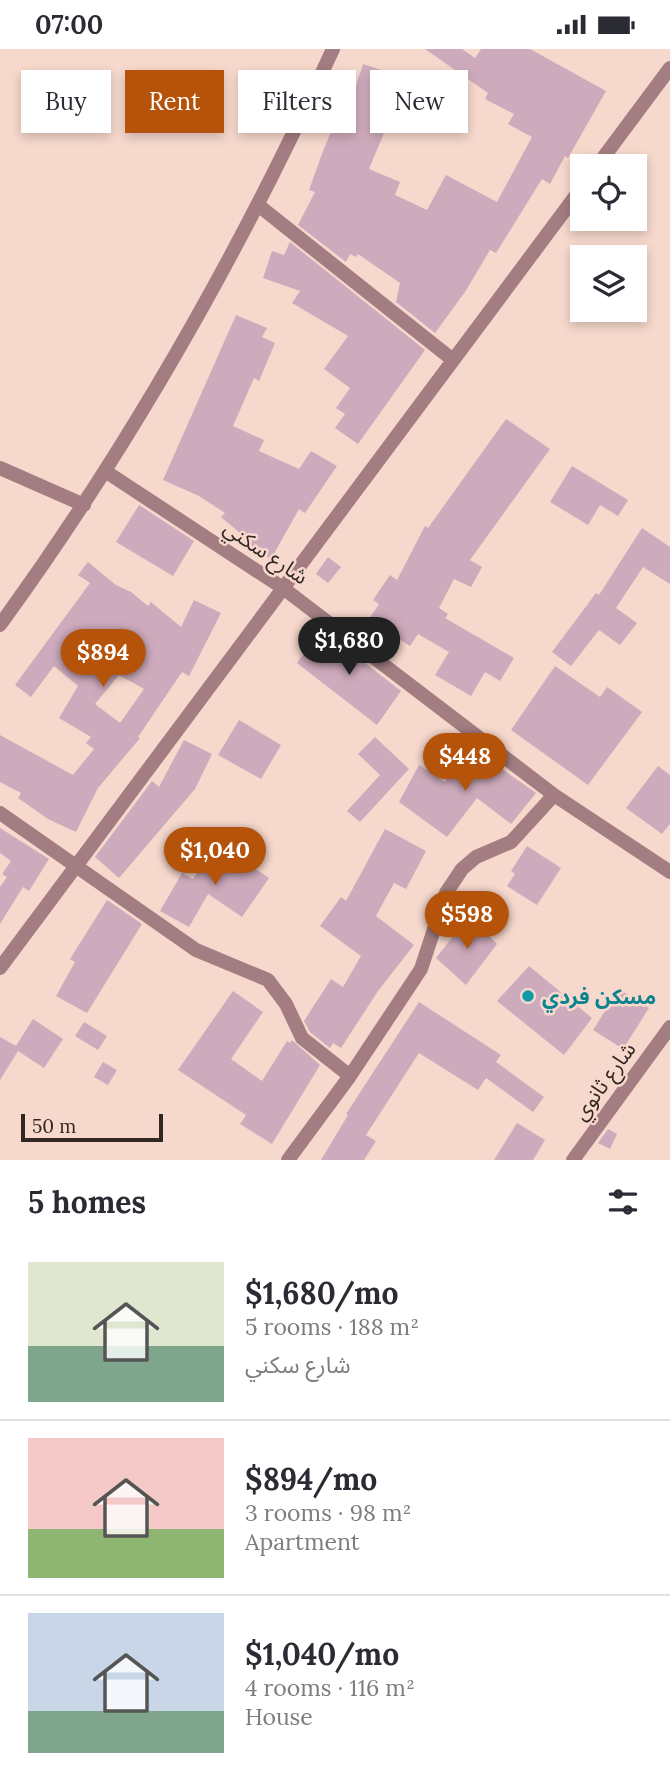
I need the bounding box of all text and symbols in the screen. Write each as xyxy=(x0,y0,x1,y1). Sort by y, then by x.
text: 07:00 xyxy=(35,8,103,41)
chip: Buy xyxy=(21,70,111,133)
chip: Rent xyxy=(125,70,224,133)
chip: Filters xyxy=(238,70,356,133)
chip: New xyxy=(370,70,468,133)
map controls xyxy=(570,154,647,322)
button: locate xyxy=(570,154,647,231)
button: layers xyxy=(570,245,647,322)
street label: شارع سكني xyxy=(217,514,313,592)
pin: $1,680 xyxy=(292,617,406,677)
text: $1,680 xyxy=(314,625,384,654)
pin: $894 xyxy=(62,629,144,689)
text: $894 xyxy=(77,637,129,666)
pin: $448 xyxy=(424,733,506,793)
text: $448 xyxy=(439,741,491,770)
pin: $1,040 xyxy=(158,827,272,887)
text: $1,040 xyxy=(180,835,250,864)
pin: $598 xyxy=(426,891,508,951)
text: $598 xyxy=(441,899,493,928)
place label: مسكن فردي xyxy=(542,983,656,1013)
marker: مسكن فردي xyxy=(520,988,536,1004)
street label: شارع ثانوي xyxy=(567,1037,644,1127)
scale bar xyxy=(21,1111,163,1143)
text: 50 m xyxy=(32,1114,76,1138)
text: 5 homes xyxy=(28,1183,146,1221)
icon: filters xyxy=(604,1183,642,1221)
text: $1,680/mo xyxy=(245,1274,399,1312)
icon: home xyxy=(84,1290,168,1374)
text: 5 rooms · 188 m² xyxy=(245,1312,419,1341)
text: شارع سكني xyxy=(245,1350,350,1379)
text: $894/mo xyxy=(245,1460,377,1498)
icon: home xyxy=(84,1466,168,1550)
text: 3 rooms · 98 m² xyxy=(245,1498,411,1527)
text: Apartment xyxy=(245,1527,360,1556)
text: $1,040/mo xyxy=(245,1635,399,1673)
icon: home xyxy=(84,1641,168,1725)
text: 4 rooms · 116 m² xyxy=(245,1673,415,1702)
text: House xyxy=(245,1702,313,1731)

